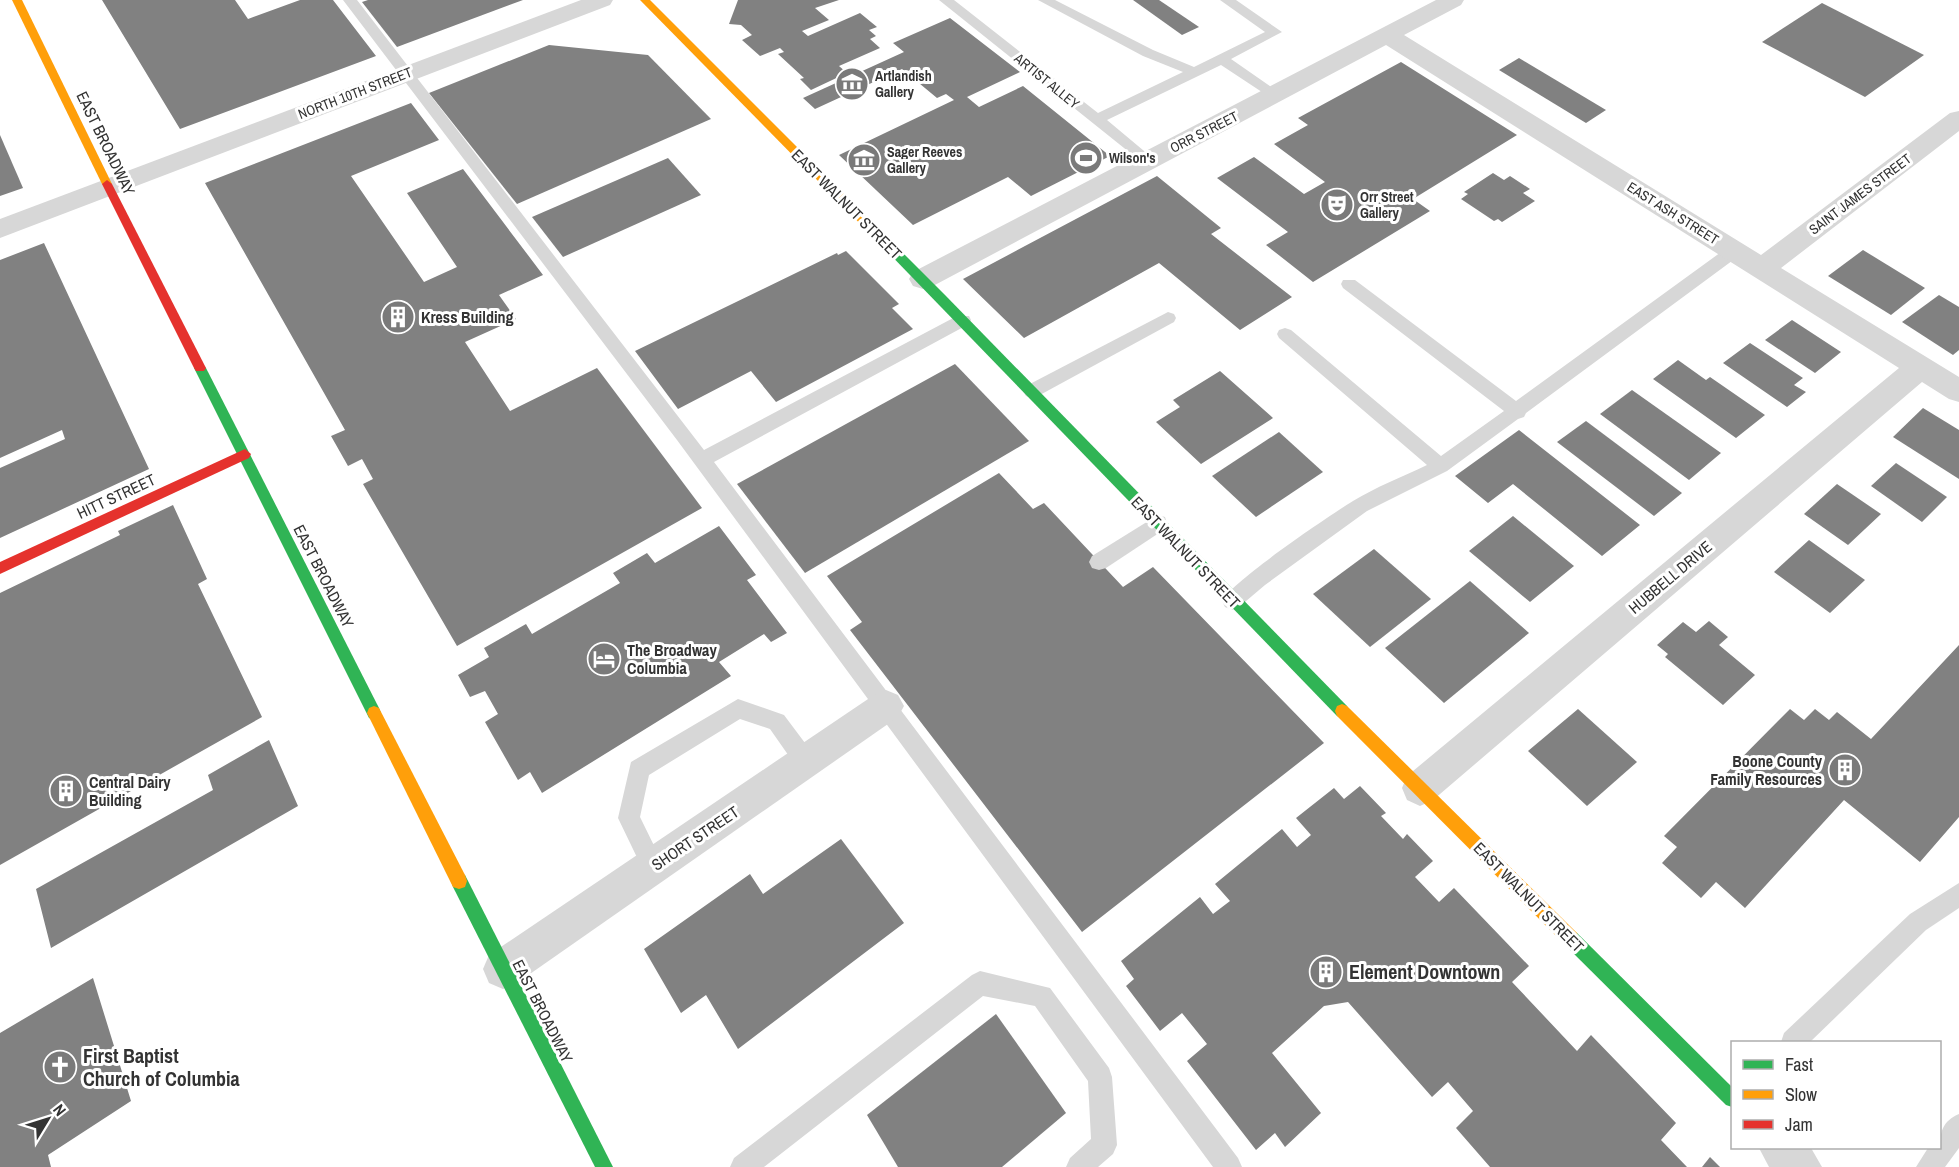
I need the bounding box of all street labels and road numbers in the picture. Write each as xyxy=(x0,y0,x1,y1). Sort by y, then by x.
street label: ARTIST ALLEY xyxy=(1010,49,1084,113)
street label: NORTH 10TH STREET xyxy=(296,63,414,123)
street label: EAST BROADWAY xyxy=(71,87,141,199)
street label: ORR STREET xyxy=(1167,107,1241,157)
street label: EAST WALNUT STREET xyxy=(787,144,907,264)
street label: SAINT JAMES STREET xyxy=(1805,150,1915,238)
street label: EAST ASH STREET xyxy=(1624,178,1722,248)
street label: HITT STREET xyxy=(73,468,159,524)
street label: EAST WALNUT STREET xyxy=(1127,491,1245,613)
street label: EAST BROADWAY xyxy=(289,521,360,631)
street label: HUBBELL DRIVE xyxy=(1623,535,1717,619)
street label: SHORT STREET xyxy=(647,801,743,875)
street label: EAST WALNUT STREET xyxy=(1469,837,1589,957)
street label: EAST BROADWAY xyxy=(508,956,579,1066)

